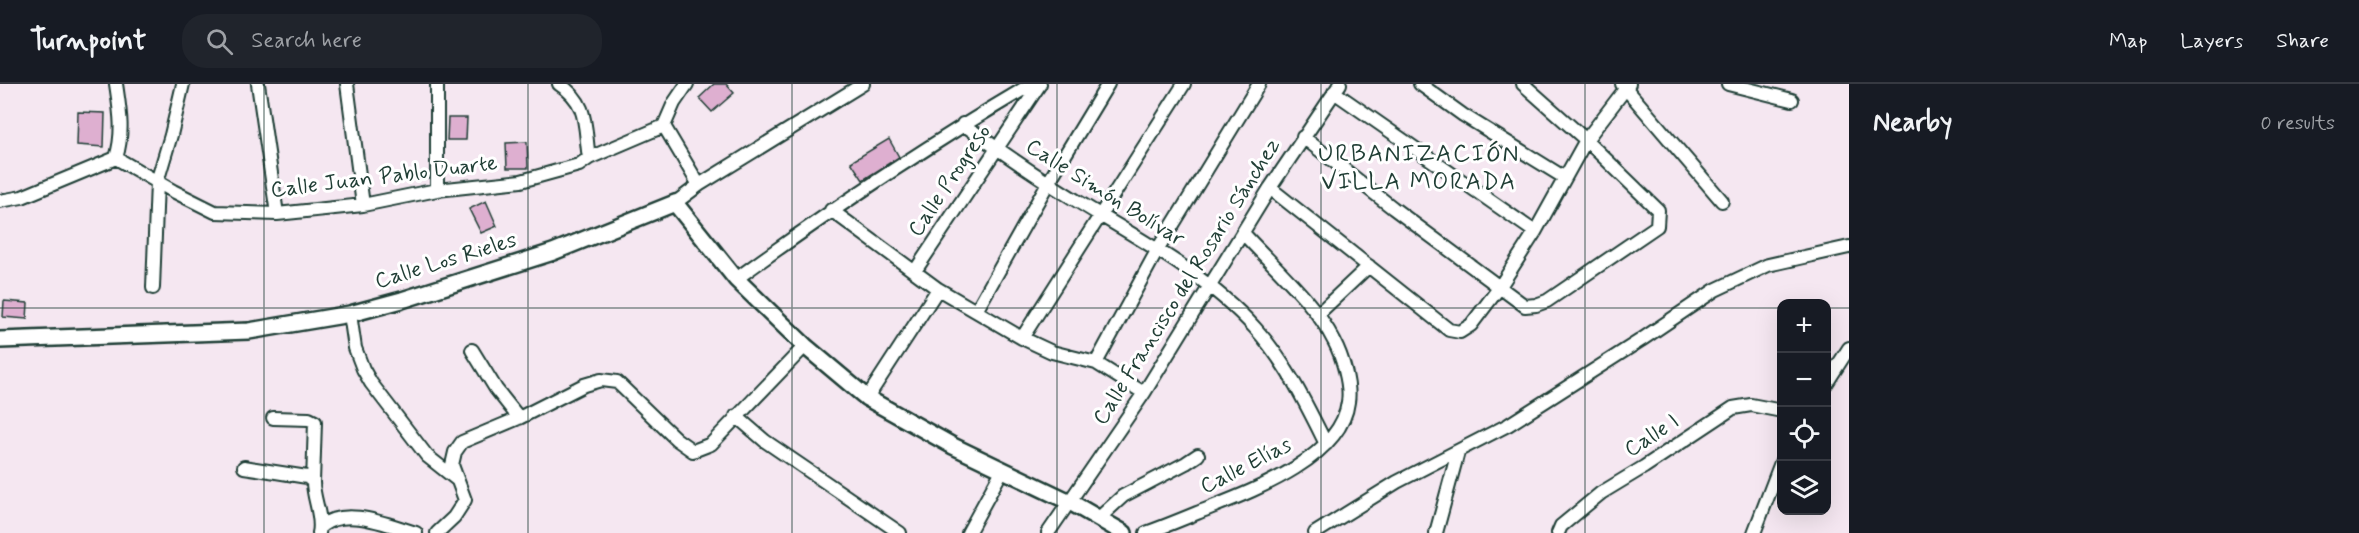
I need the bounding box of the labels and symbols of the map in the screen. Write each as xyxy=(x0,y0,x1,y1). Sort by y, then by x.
street label: Calle Progreso xyxy=(902,119,999,243)
street label: Calle Simón Bolívar xyxy=(1020,133,1190,254)
street label: Calle Francisco del Rosario Sánchez xyxy=(1087,133,1287,430)
district label: URBANIZACIÓN VILLA MORADA xyxy=(1318,139,1520,198)
street label: Calle Juan Pablo Duarte xyxy=(269,149,499,205)
street label: Calle Los Rieles xyxy=(372,226,520,296)
street label: Calle I xyxy=(1619,408,1685,464)
street label: Calle Elías xyxy=(1196,431,1297,501)

